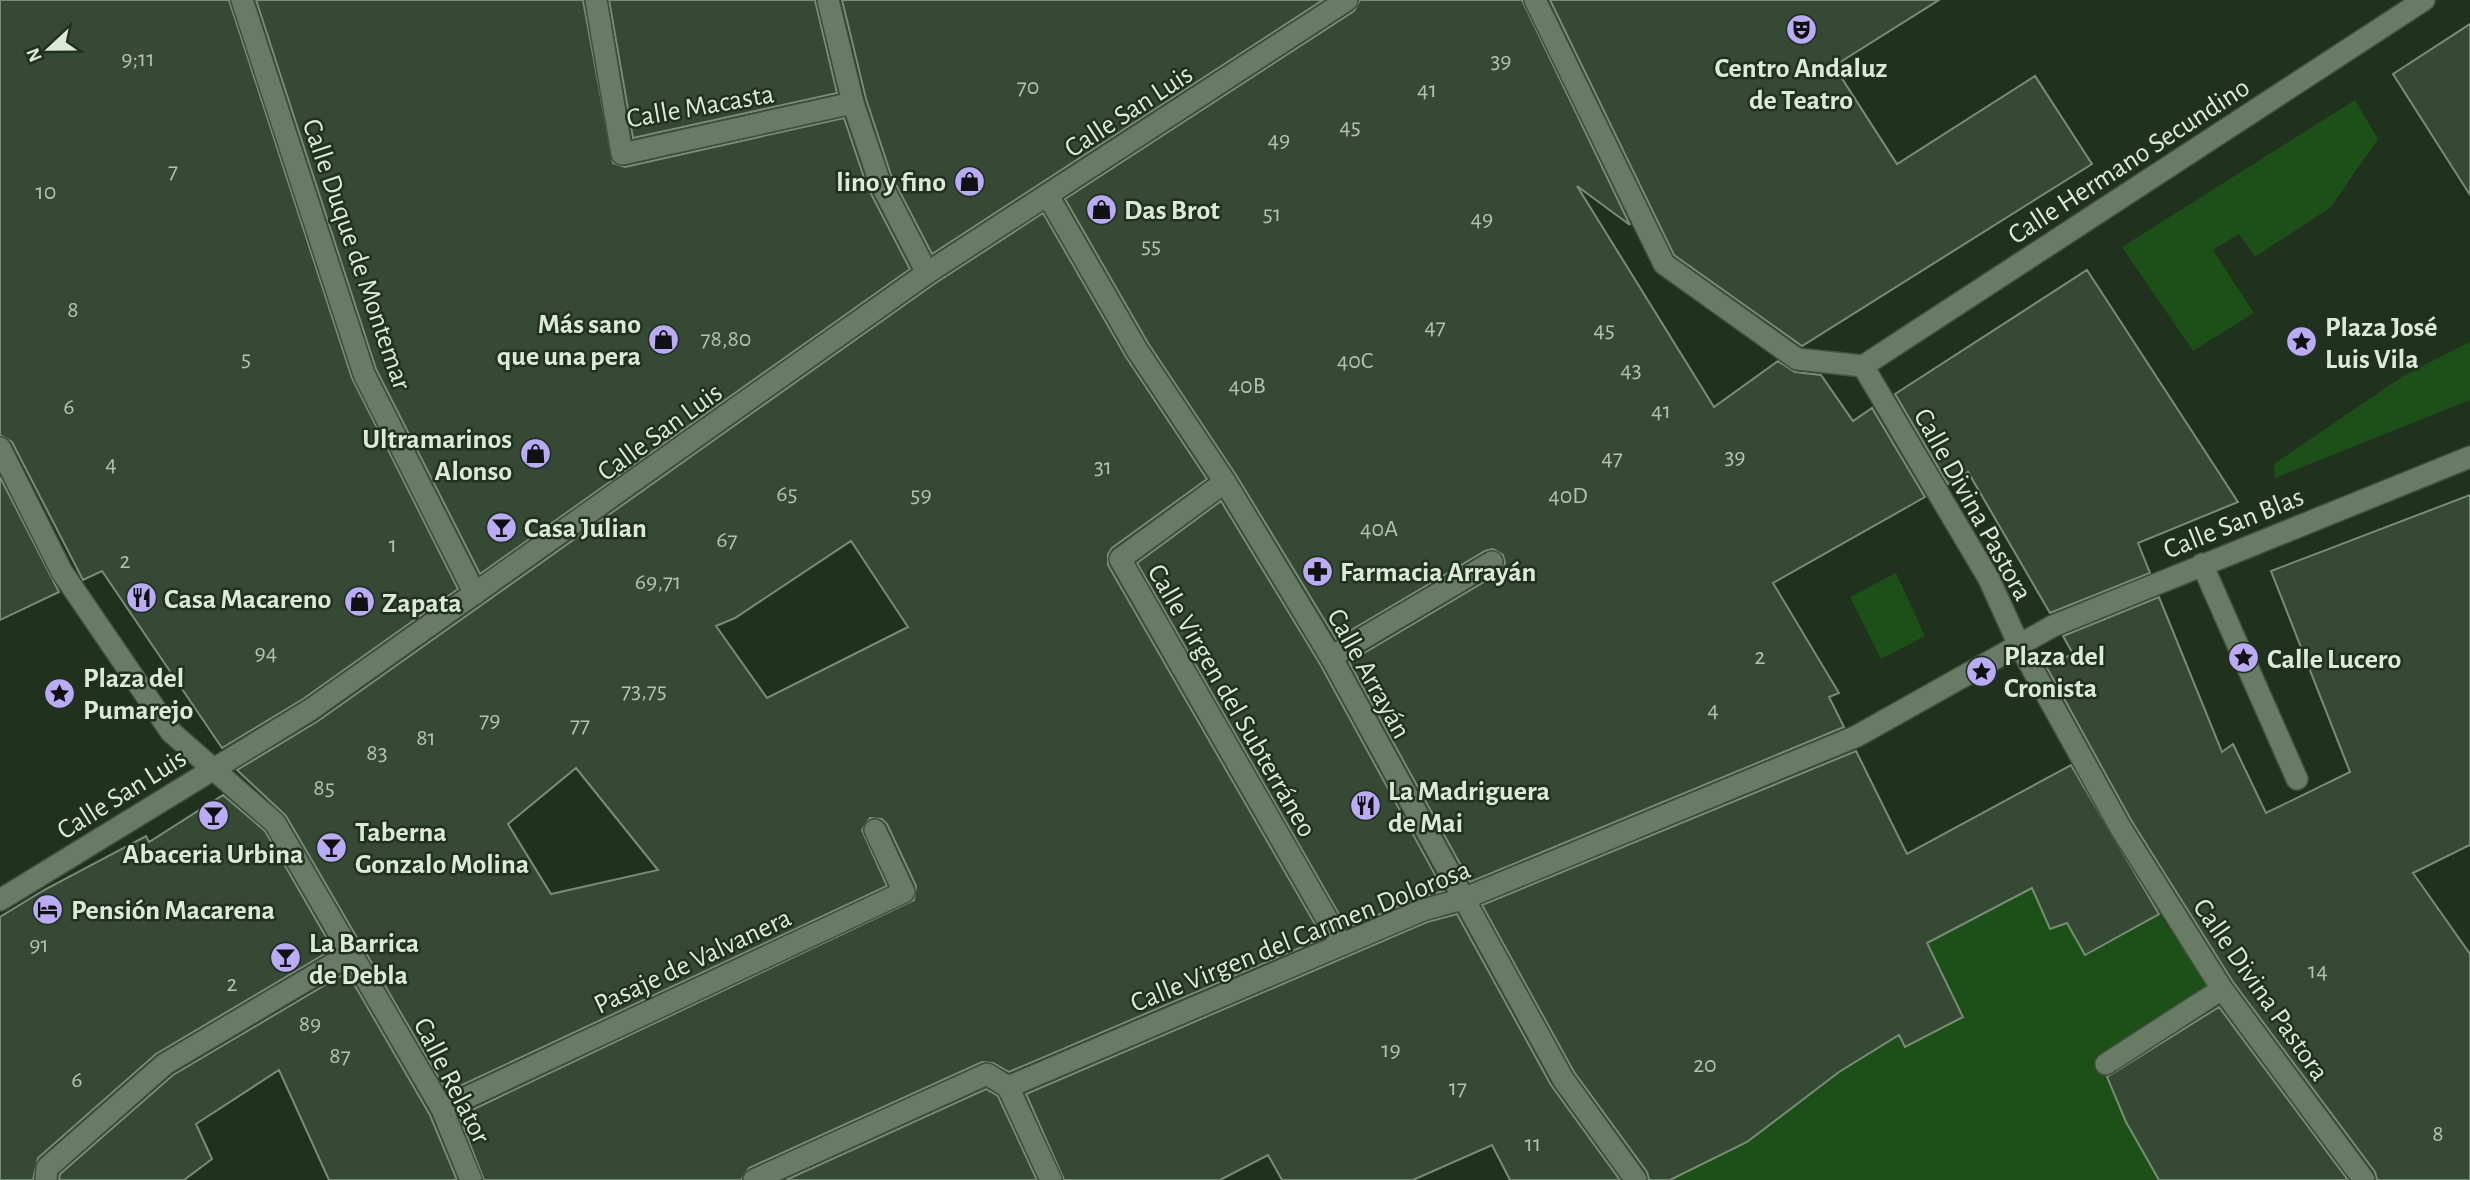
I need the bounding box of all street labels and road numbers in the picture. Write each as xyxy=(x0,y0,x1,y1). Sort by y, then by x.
street label: Calle San Luis xyxy=(1060,60,1198,163)
street label: Calle Hermano Secundino xyxy=(2003,73,2255,250)
street label: Calle Macasta xyxy=(624,80,776,134)
street label: Calle Duque de Montemar xyxy=(297,116,416,394)
street label: Calle San Luis xyxy=(593,378,728,487)
street label: Calle Divina Pastora xyxy=(1908,404,2037,606)
street label: Calle San Blas xyxy=(2160,483,2308,565)
street label: Calle Virgen del Subterráneo xyxy=(1142,560,1321,842)
street label: Calle Arrayán xyxy=(1321,604,1415,744)
street label: Calle San Luis xyxy=(53,744,192,845)
street label: Calle Virgen del Carmen Dolorosa xyxy=(1127,856,1475,1018)
street label: Calle Divina Pastora xyxy=(2187,894,2334,1086)
street label: Pasaje de Valvanera xyxy=(590,904,796,1020)
street label: Calle Relator xyxy=(408,1013,495,1148)

